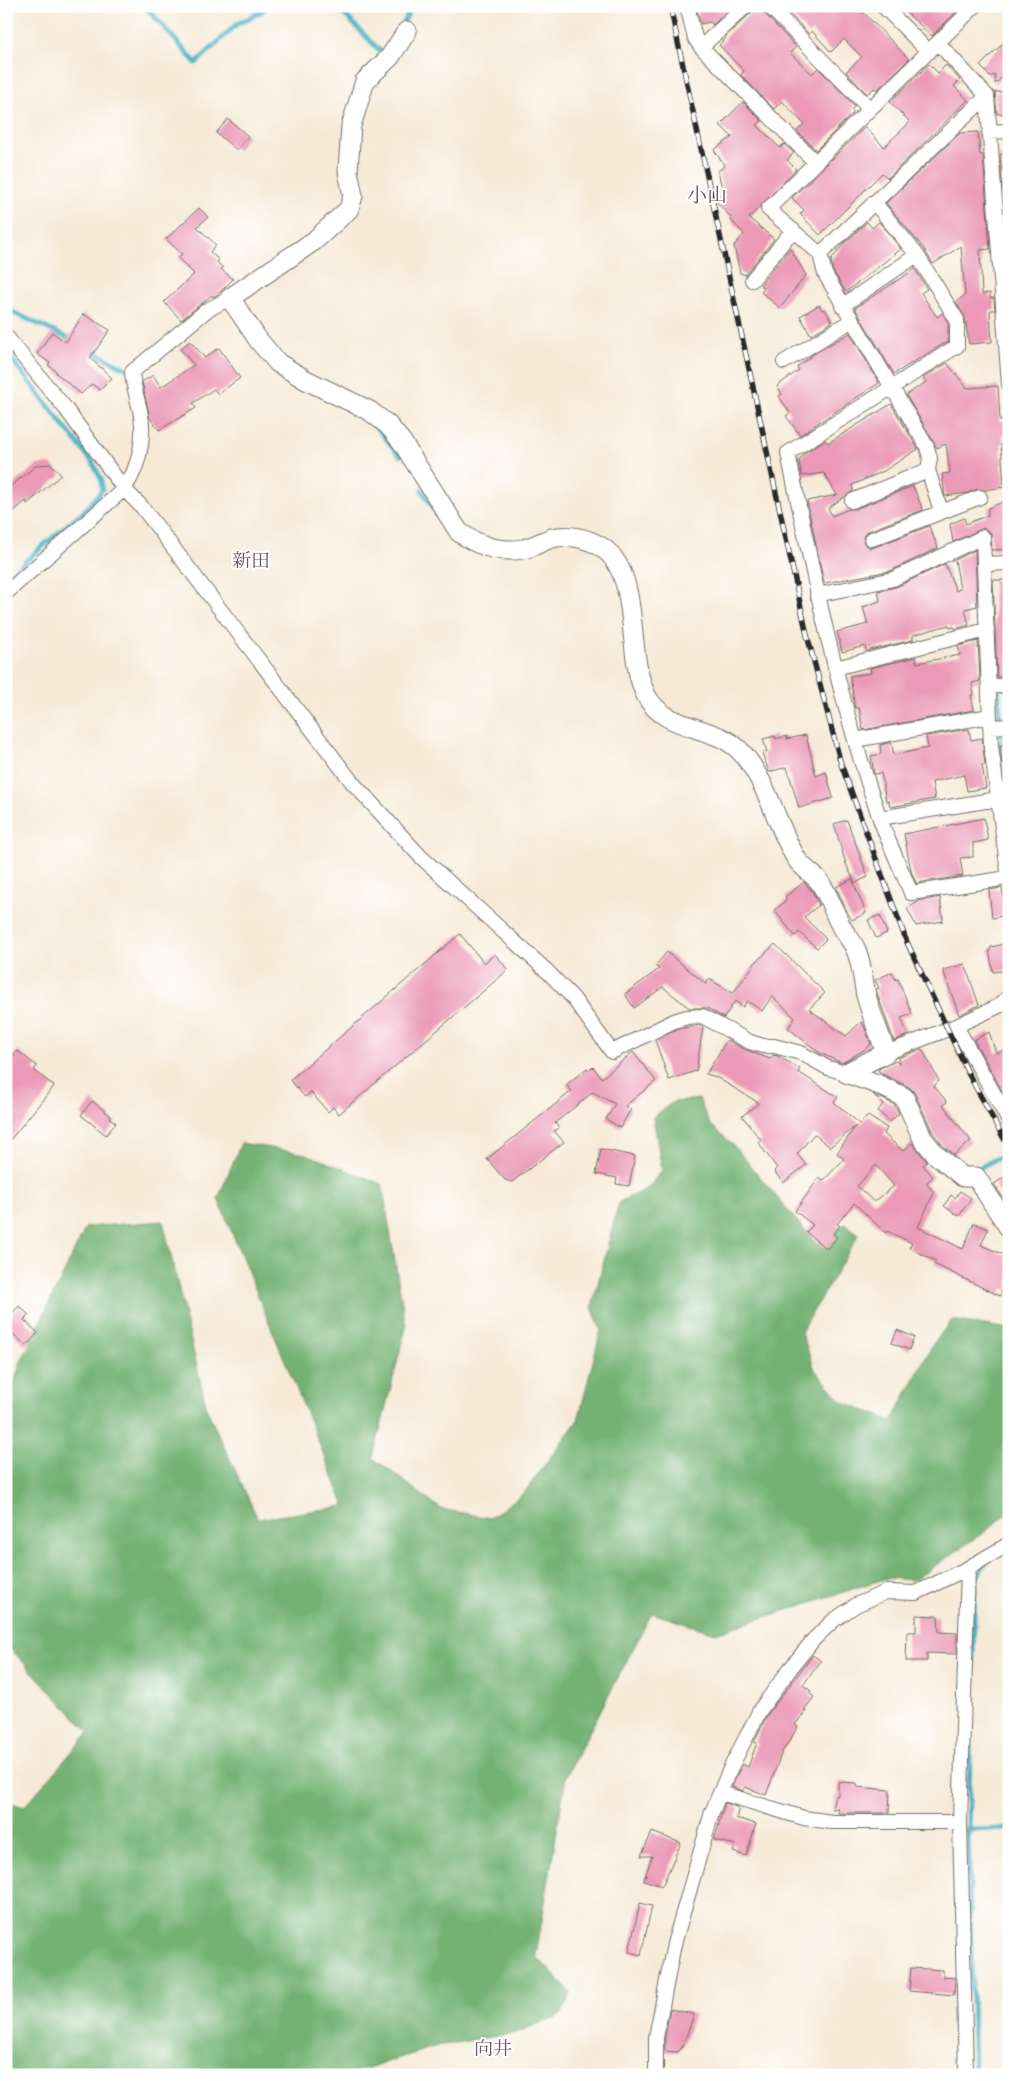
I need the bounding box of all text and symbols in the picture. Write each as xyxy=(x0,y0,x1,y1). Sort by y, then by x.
district label: 小山 xyxy=(687,182,727,209)
district label: 新田 xyxy=(232,548,270,574)
district label: 向井 xyxy=(474,2036,512,2062)

